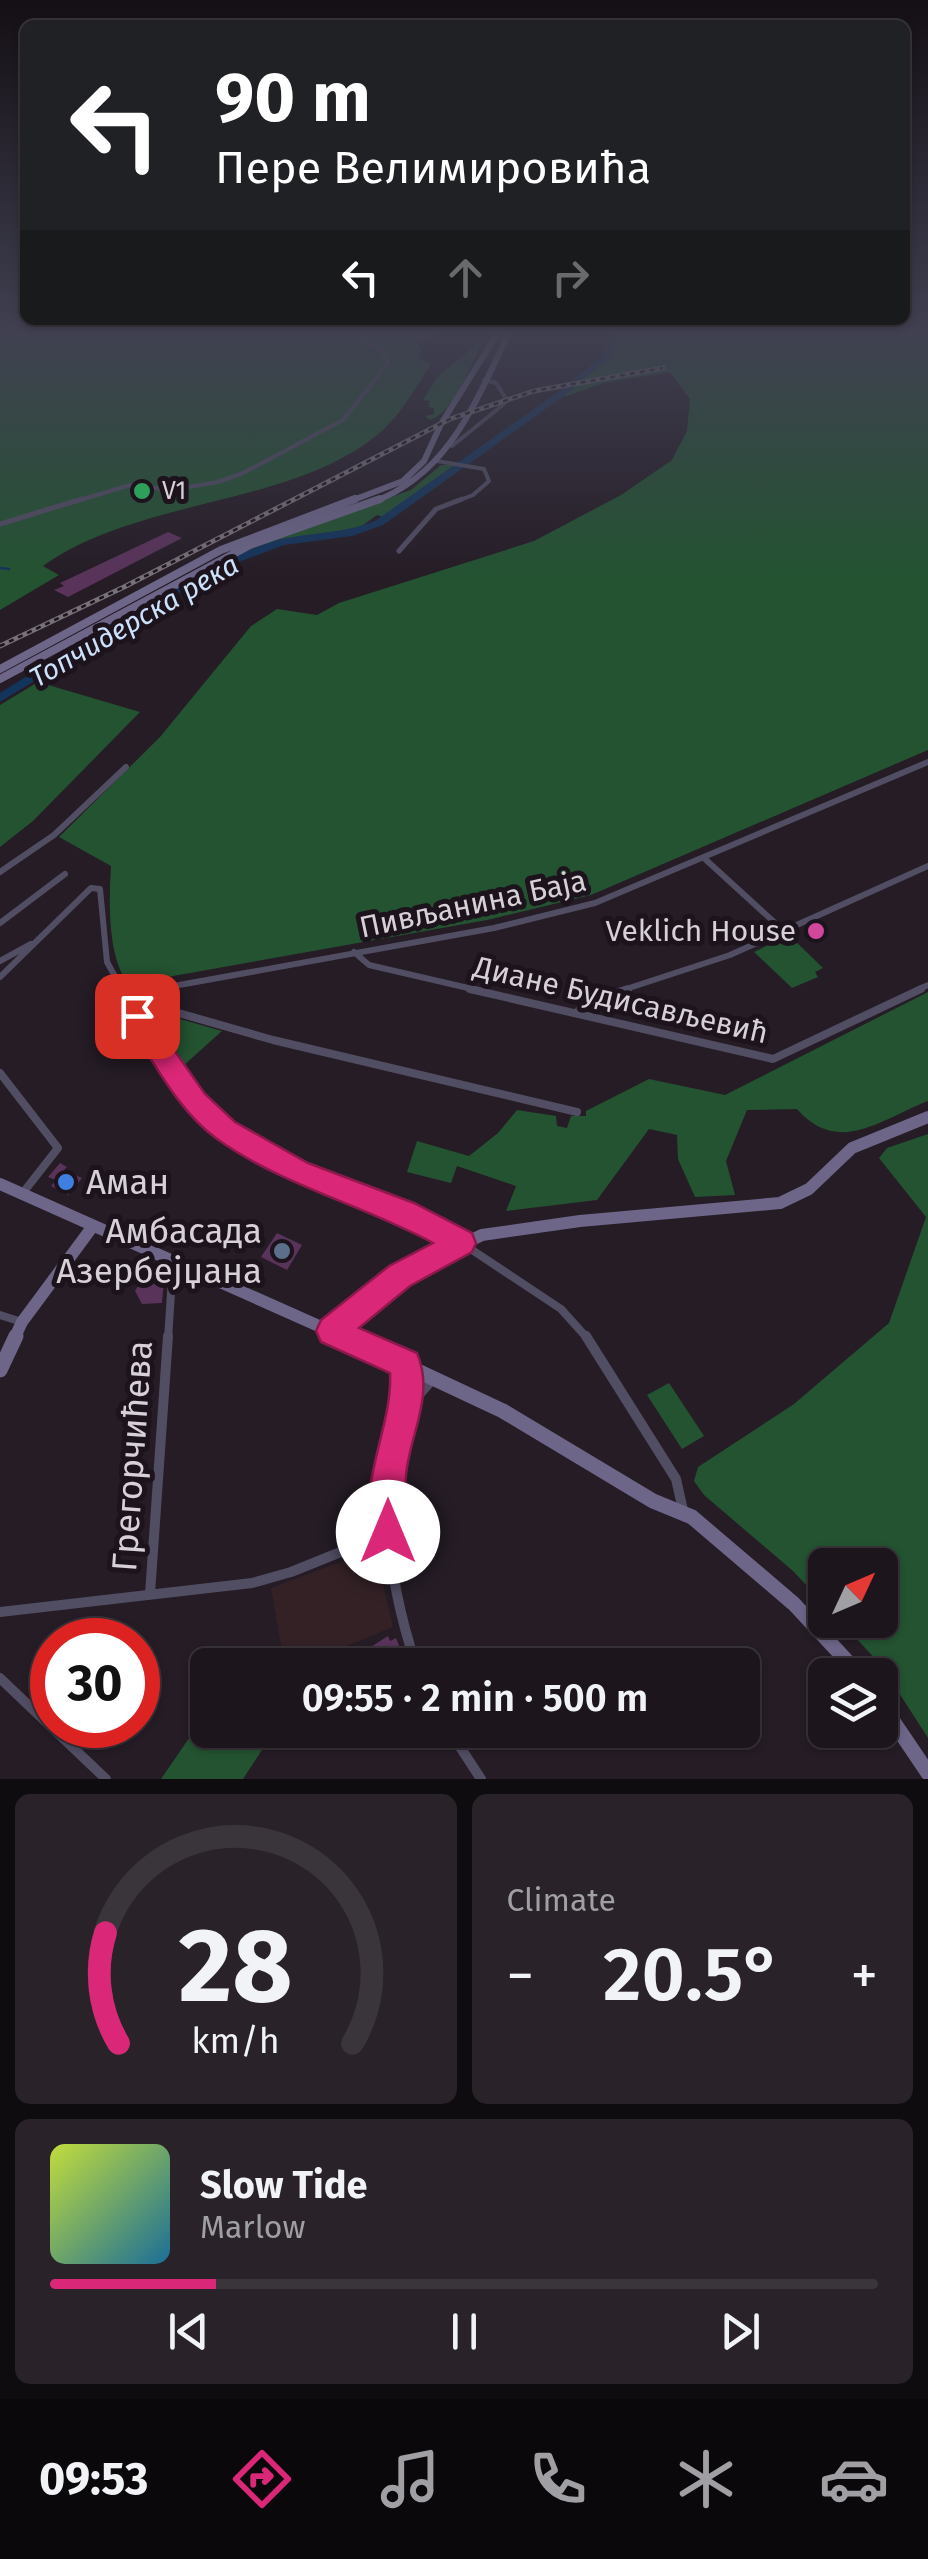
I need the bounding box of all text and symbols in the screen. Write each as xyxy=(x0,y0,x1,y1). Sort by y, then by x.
text: 90 m xyxy=(215,56,371,140)
icon: left xyxy=(50,60,180,190)
text: Пере Велимировића xyxy=(215,141,651,195)
icon: left xyxy=(333,250,388,305)
icon: ahead xyxy=(438,250,493,305)
icon: right xyxy=(543,250,598,305)
place label: V1 xyxy=(162,476,186,506)
marker: V1 xyxy=(131,480,153,502)
water label: Топчидерска река xyxy=(24,548,244,694)
street label: Пивљанина Баја xyxy=(356,862,590,946)
place label: Veklich House xyxy=(606,913,796,949)
marker: Veklich House xyxy=(805,920,827,942)
street label: Диане Будисављевић xyxy=(469,948,772,1051)
pin xyxy=(95,974,180,1059)
icon: arrive xyxy=(110,989,165,1044)
place label: Аман xyxy=(86,1161,169,1203)
marker: Аман xyxy=(55,1171,77,1193)
place label: Амбасада Азербејџана xyxy=(56,1210,262,1292)
marker: Амбасада Азербејџана xyxy=(271,1240,293,1262)
street label: Грегорчићева xyxy=(103,1339,161,1573)
position arrow xyxy=(336,1480,440,1584)
north arrow xyxy=(808,1548,898,1638)
map controls xyxy=(808,1548,898,1748)
speed limit sign: 30 xyxy=(30,1618,160,1748)
button: layers xyxy=(808,1658,898,1748)
text: 09:55 · 2 min · 500 m xyxy=(302,1675,648,1721)
text: Climate xyxy=(507,1881,616,1919)
text: 28 xyxy=(179,1904,293,2029)
text: 20.5° xyxy=(603,1930,782,2020)
text: − xyxy=(507,1943,534,2009)
text: + xyxy=(851,1943,878,2009)
text: km/h xyxy=(192,2020,280,2062)
text: Slow Tide xyxy=(200,2162,368,2208)
text: Marlow xyxy=(200,2208,306,2246)
icon: previous xyxy=(161,2304,216,2359)
icon: pause xyxy=(437,2304,492,2359)
icon: next xyxy=(713,2304,768,2359)
icon: directions xyxy=(227,2444,297,2514)
icon: music xyxy=(375,2444,445,2514)
icon: phone xyxy=(523,2444,593,2514)
icon: climate xyxy=(671,2444,741,2514)
icon: car xyxy=(819,2444,889,2514)
text: 09:53 xyxy=(39,2452,148,2506)

